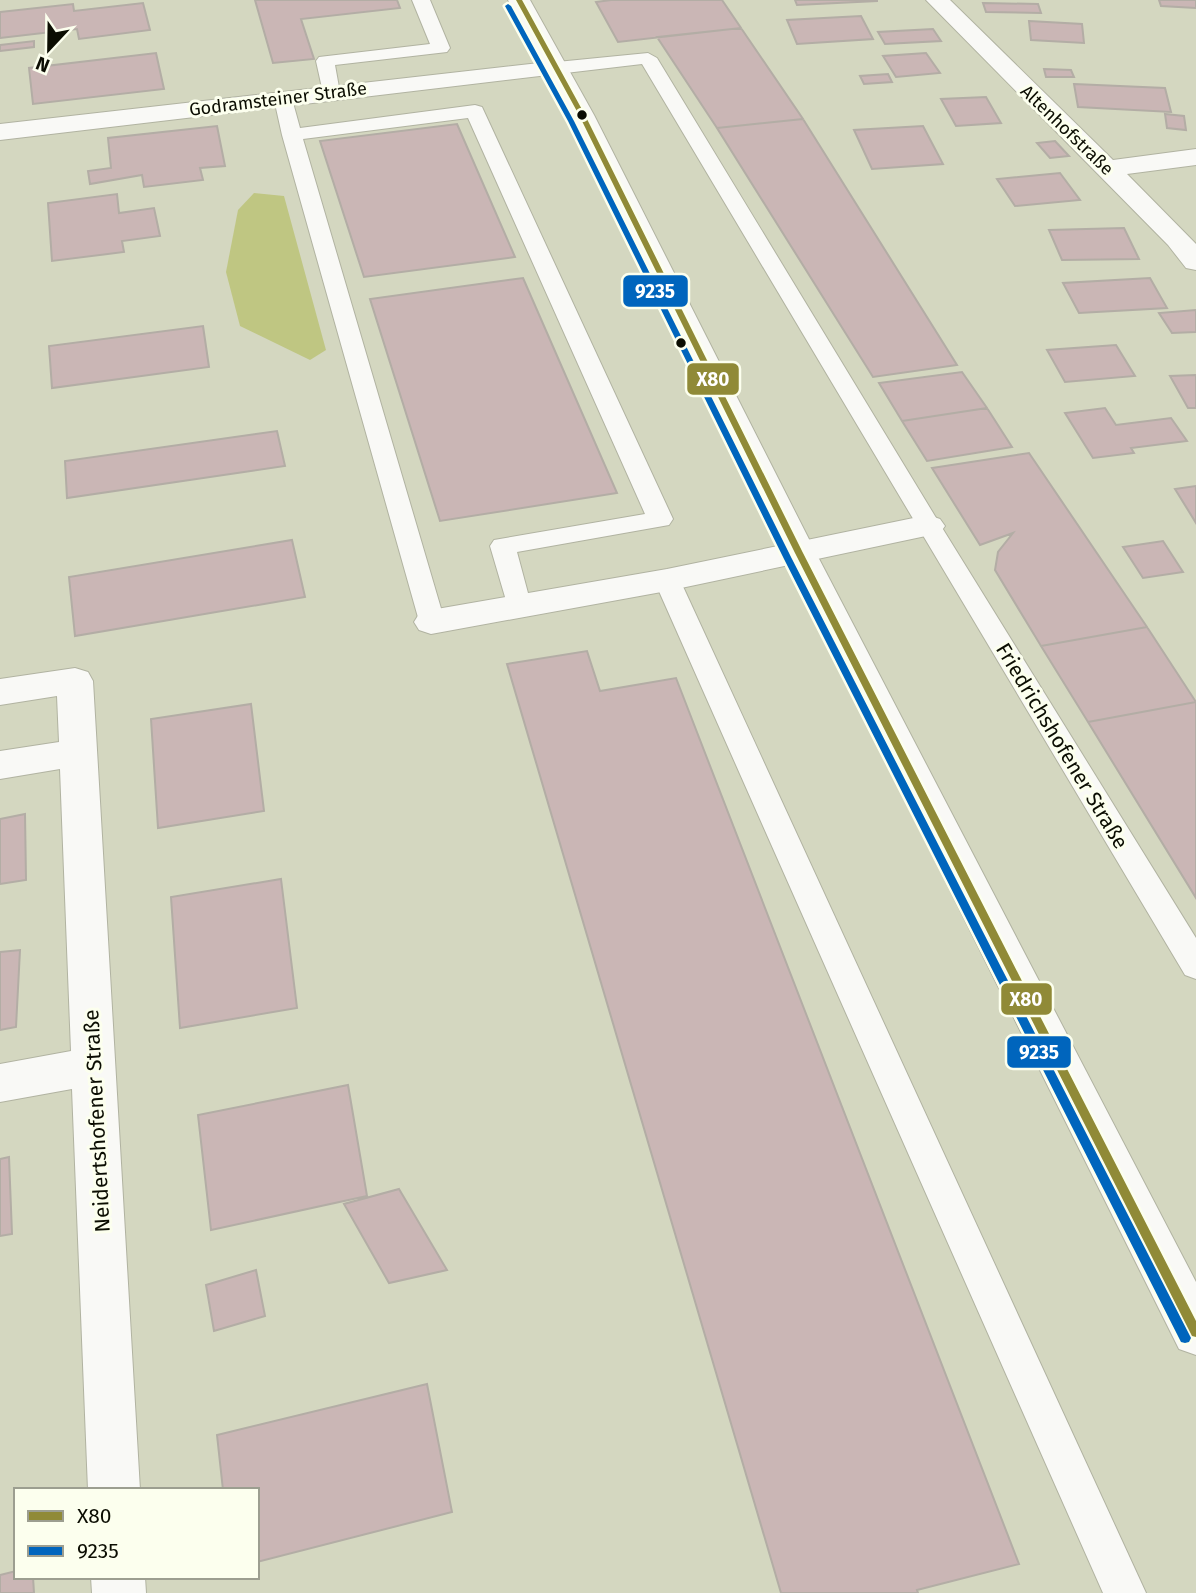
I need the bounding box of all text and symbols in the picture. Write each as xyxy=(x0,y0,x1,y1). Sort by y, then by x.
north arrow xyxy=(14,14,84,84)
text: N xyxy=(33,51,53,77)
street label: Godramsteiner Straße xyxy=(188,77,368,121)
street label: Altenhofstraße xyxy=(1016,80,1118,180)
unlabelled marker xyxy=(575,108,589,122)
line badge: 9235 xyxy=(622,274,689,308)
text: 9235 xyxy=(635,280,675,303)
unlabelled marker xyxy=(674,336,688,350)
line badge: X80 xyxy=(686,362,740,396)
text: X80 xyxy=(696,368,729,391)
street label: Friedrichshofener Straße xyxy=(990,638,1134,854)
line badge: X80 xyxy=(1000,982,1053,1016)
text: X80 xyxy=(1009,988,1042,1011)
street label: Neidertshofener Straße xyxy=(78,1009,116,1233)
line badge: 9235 xyxy=(1006,1035,1072,1069)
text: 9235 xyxy=(1019,1041,1059,1064)
legend xyxy=(14,1488,259,1579)
text: X80 xyxy=(77,1503,111,1529)
text: 9235 xyxy=(77,1538,119,1564)

